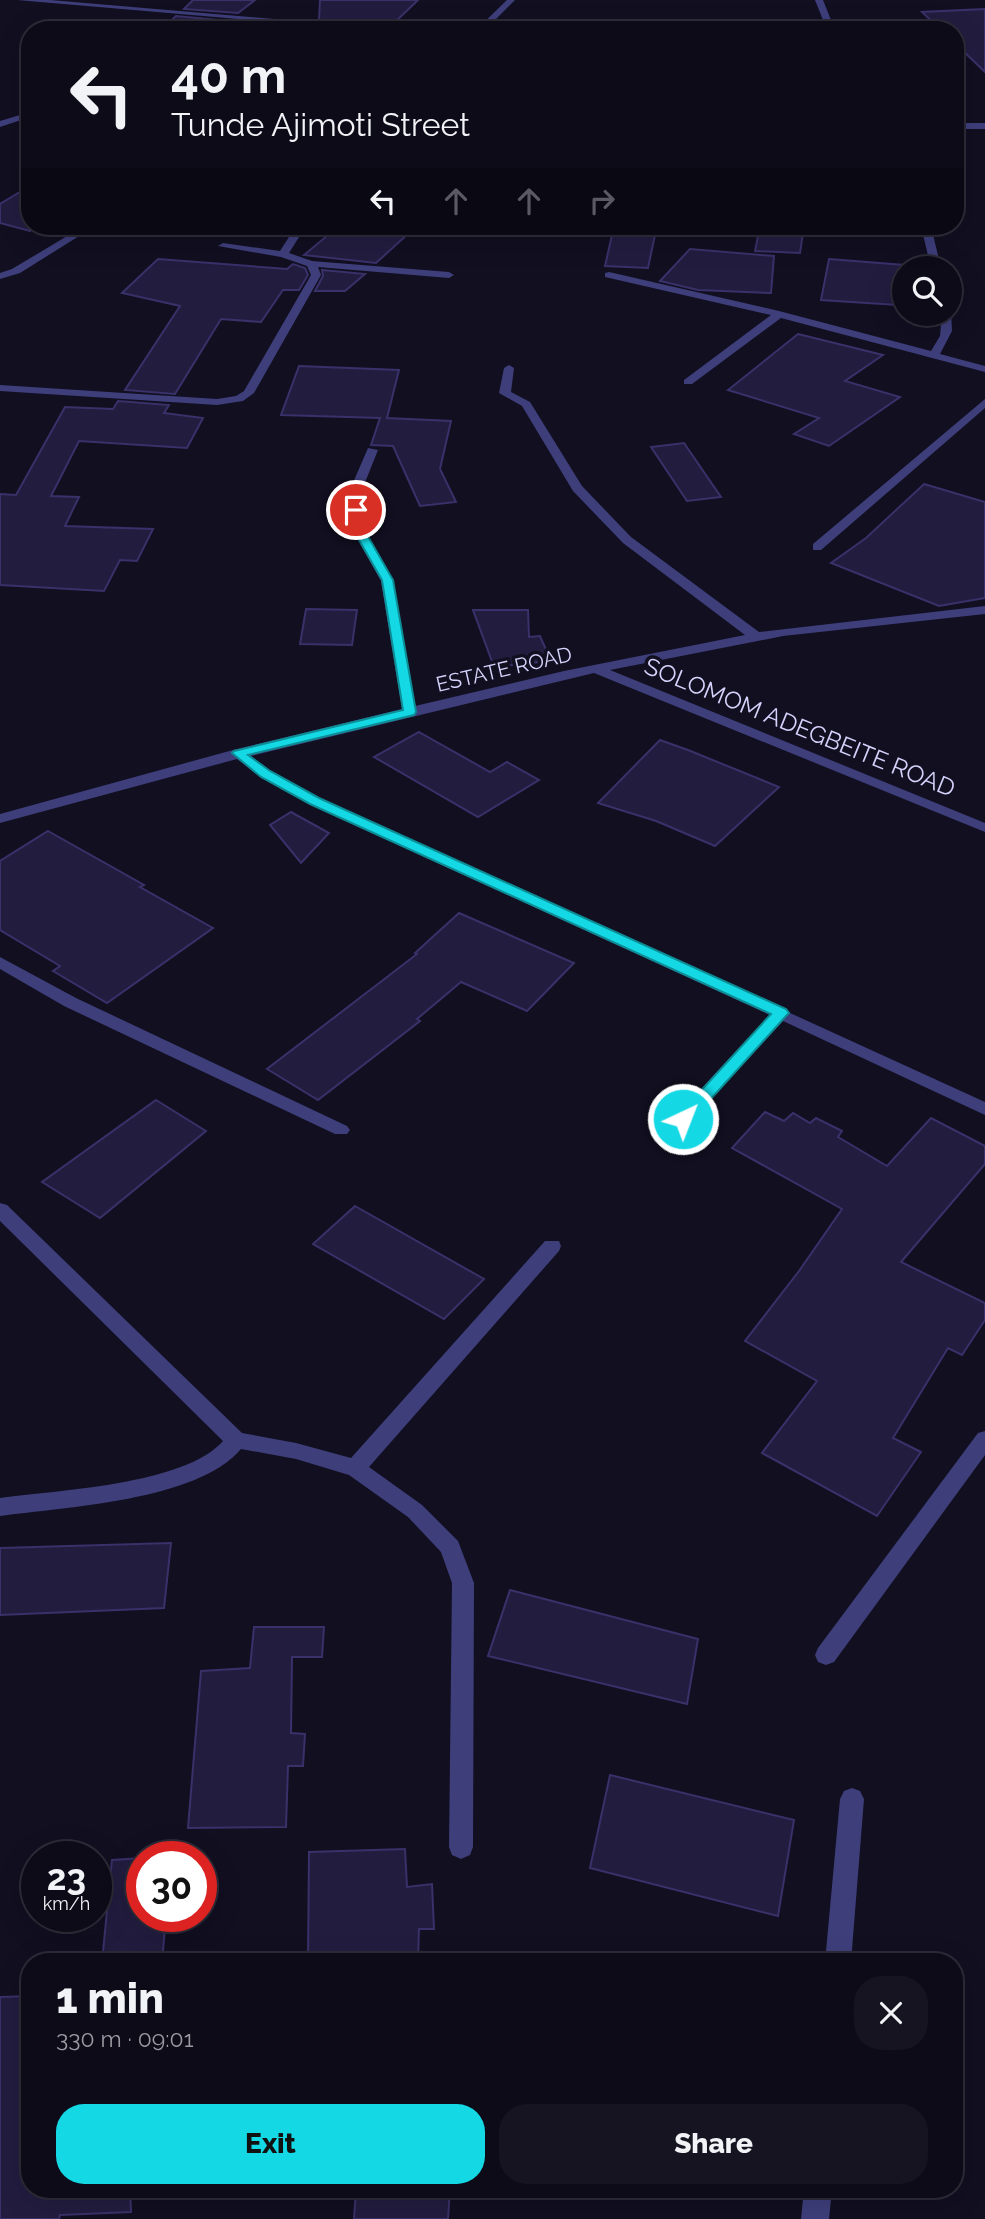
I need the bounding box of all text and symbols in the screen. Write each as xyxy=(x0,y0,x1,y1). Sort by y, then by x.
text: 40 m xyxy=(171,47,286,104)
icon: left xyxy=(56,49,147,140)
text: Tunde Ajimoti Street xyxy=(171,106,470,143)
icon: left xyxy=(364,182,402,220)
icon: ahead xyxy=(437,182,475,220)
icon: ahead xyxy=(510,182,548,220)
icon: right xyxy=(583,182,621,220)
map controls xyxy=(892,256,962,326)
button: search xyxy=(892,256,962,326)
pin xyxy=(326,480,386,540)
icon: arrive xyxy=(337,491,375,529)
street label: ESTATE ROAD xyxy=(434,641,574,697)
street label: SOLOMOM ADEGBEITE ROAD xyxy=(640,651,960,803)
position arrow xyxy=(646,1082,720,1156)
speed limit sign: 30 xyxy=(126,1841,217,1932)
text: 23 xyxy=(47,1857,86,1898)
text: km/h xyxy=(43,1893,90,1914)
text: 1 min xyxy=(56,1974,164,2023)
button: close xyxy=(854,1976,928,2050)
text: 330 m · 09:01 xyxy=(56,2025,194,2052)
button: Exit xyxy=(56,2104,485,2184)
button: Share xyxy=(499,2104,928,2184)

